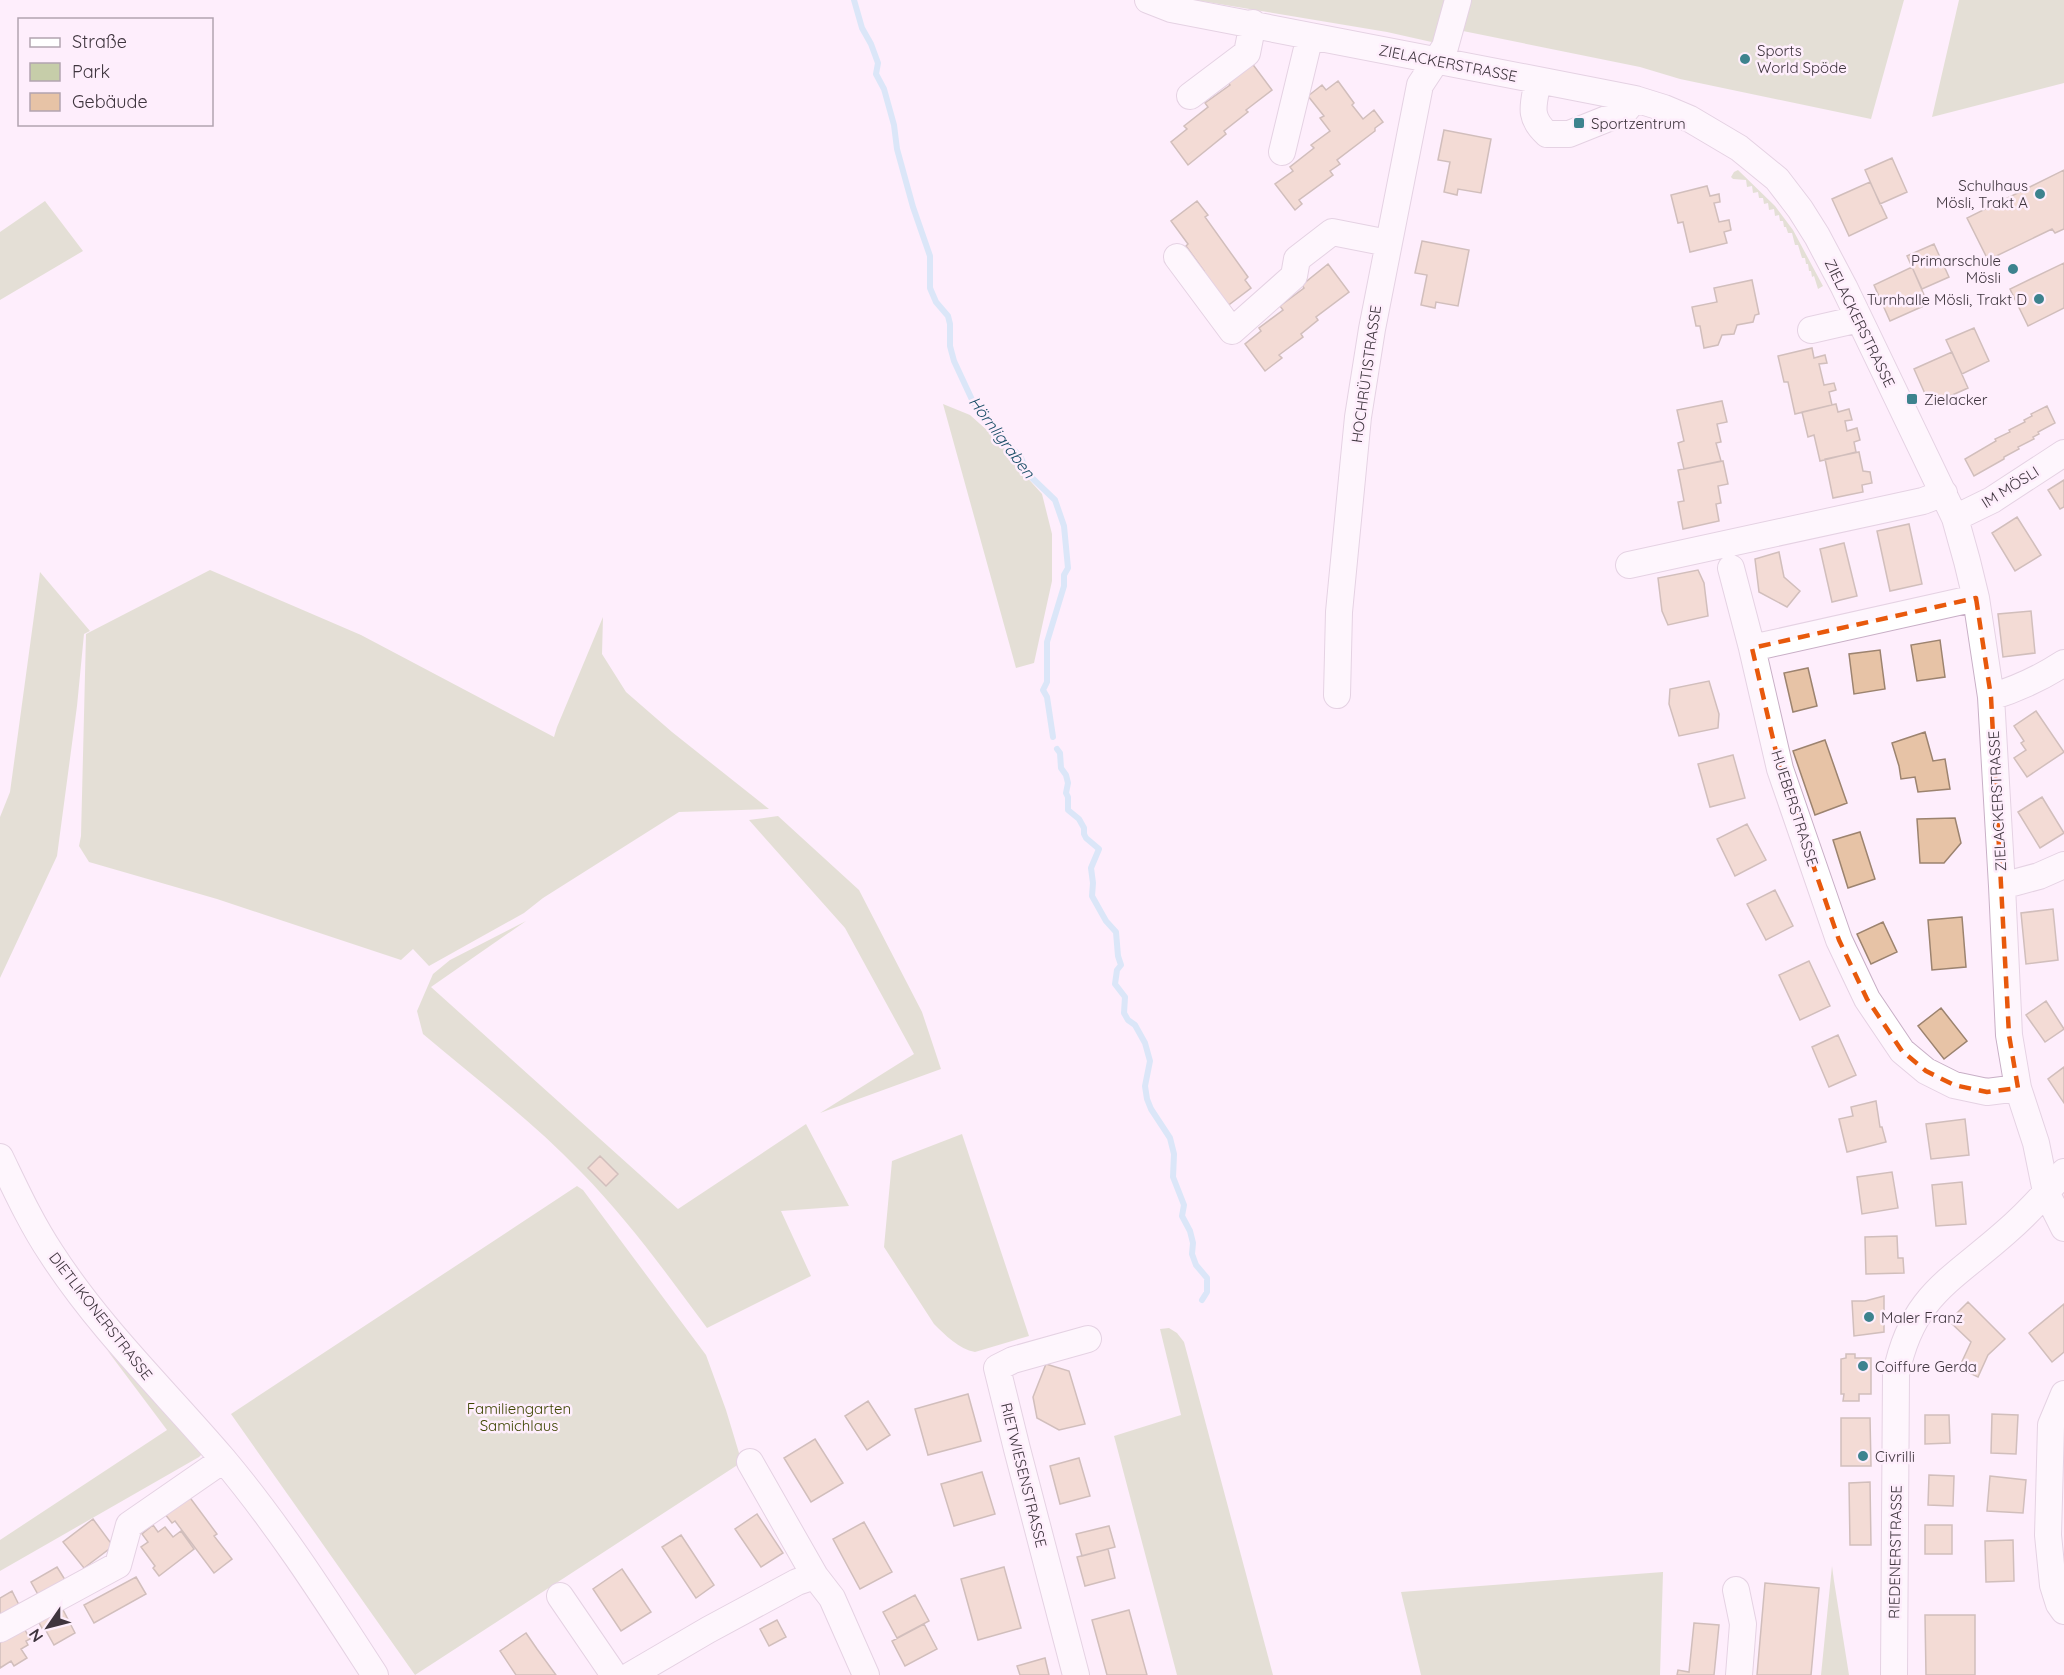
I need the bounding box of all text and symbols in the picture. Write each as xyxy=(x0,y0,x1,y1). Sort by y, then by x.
legend xyxy=(18,18,213,126)
text: Straße xyxy=(72,30,127,53)
street label: ZIELACKERSTRASSE xyxy=(1377,40,1519,86)
place label: Sports World Spöde xyxy=(1757,41,1847,77)
marker: Sports World Spöde xyxy=(1738,52,1752,66)
text: Park xyxy=(72,60,110,83)
text: Gebäude xyxy=(72,90,148,113)
place label: Sportzentrum xyxy=(1591,114,1686,133)
marker: Sportzentrum xyxy=(1572,116,1586,130)
place label: Schulhaus Mösli, Trakt A xyxy=(1936,176,2028,212)
marker: Schulhaus Mösli, Trakt A xyxy=(2033,187,2047,201)
place label: Primarschule Mösli xyxy=(1911,251,2001,287)
street label: ZIELACKERSTRASSE xyxy=(1821,256,1899,390)
marker: Primarschule Mösli xyxy=(2006,262,2020,276)
place label: Turnhalle Mösli, Trakt D xyxy=(1867,290,2027,309)
marker: Turnhalle Mösli, Trakt D xyxy=(2032,292,2046,306)
street label: HOCHRÜTISTRASSE xyxy=(1347,304,1385,444)
place label: Zielacker xyxy=(1924,390,1988,409)
water label: Hörnligraben xyxy=(965,392,1040,482)
marker: Zielacker xyxy=(1905,392,1919,406)
street label: IM MÖSLI xyxy=(1978,462,2042,512)
street label: ZIELACKERSTRASSE xyxy=(1984,730,2010,872)
street label: HUEBERSTRASSE xyxy=(1767,748,1823,868)
street label: DIETLIKONERSTRASSE xyxy=(45,1248,157,1384)
place label: Maler Franz xyxy=(1881,1308,1963,1327)
marker: Maler Franz xyxy=(1862,1310,1876,1324)
place label: Coiffure Gerda xyxy=(1875,1357,1977,1376)
marker: Coiffure Gerda xyxy=(1856,1359,1870,1373)
park label: Familiengarten Samichlaus xyxy=(467,1399,571,1435)
street label: RIETWIESENSTRASSE xyxy=(997,1401,1051,1549)
place label: Civrilli xyxy=(1875,1447,1915,1466)
marker: Civrilli xyxy=(1856,1449,1870,1463)
street label: RIEDENERSTRASSE xyxy=(1884,1485,1906,1619)
north arrow xyxy=(18,1597,78,1657)
text: N xyxy=(24,1625,47,1646)

